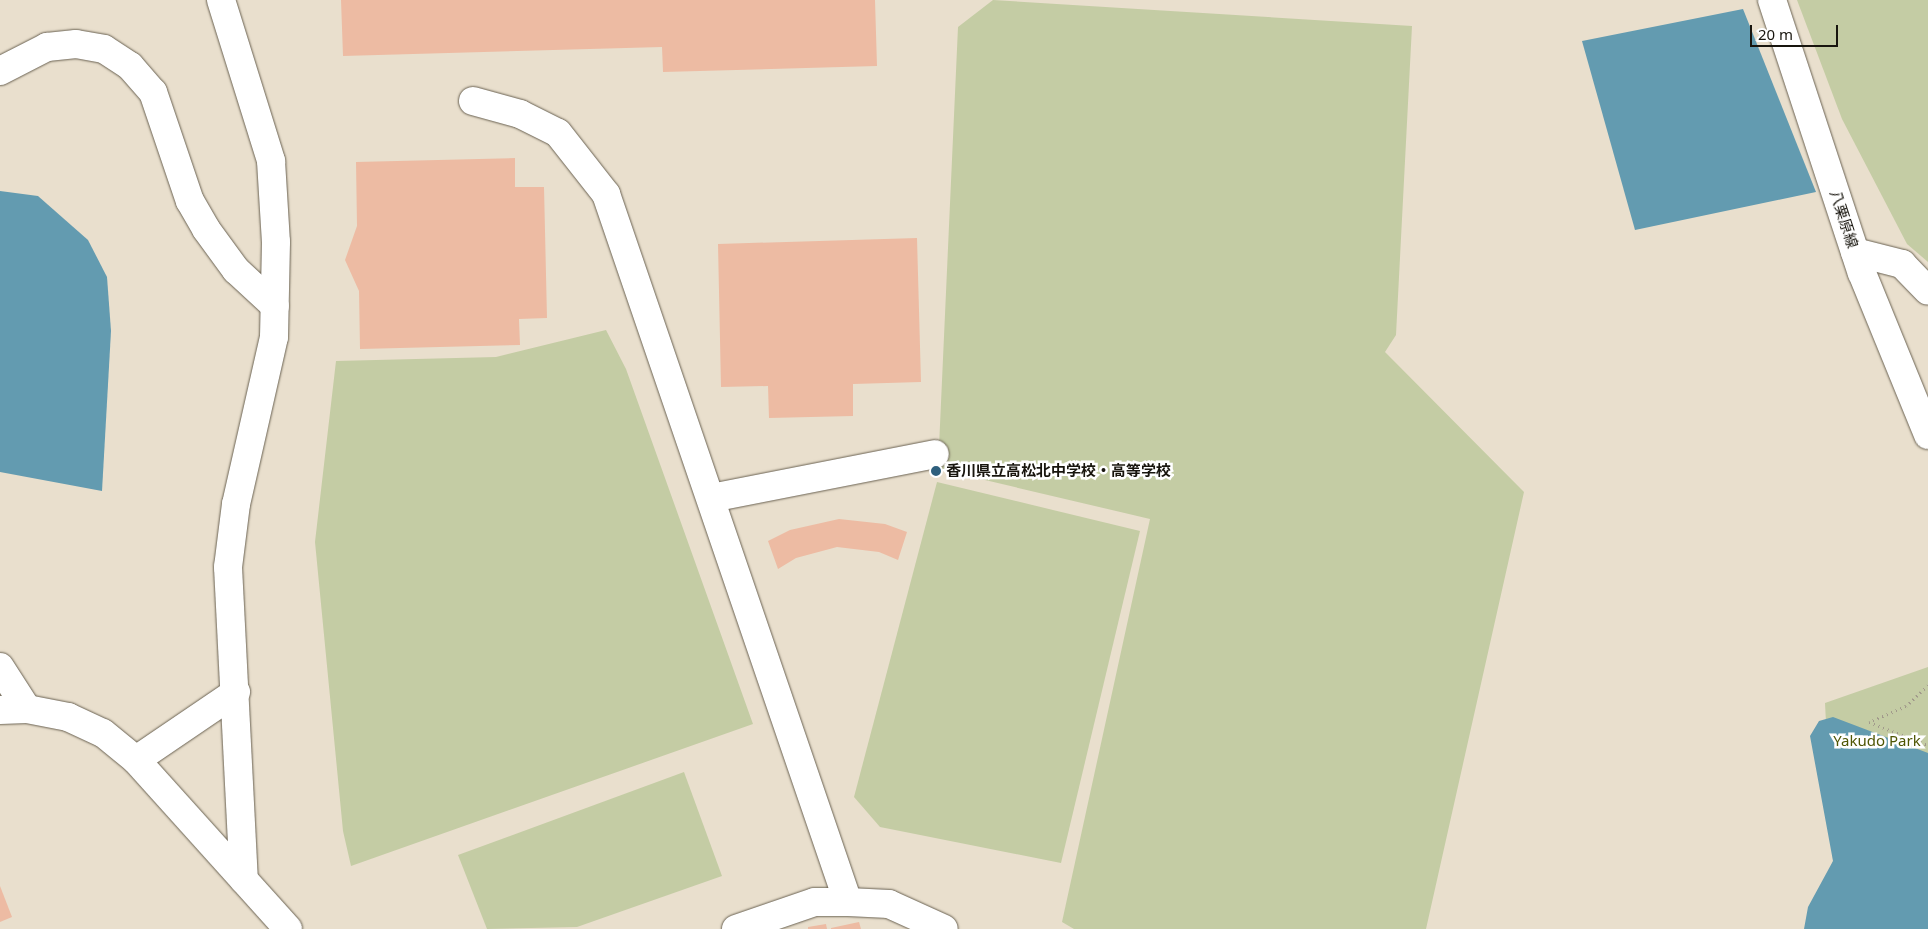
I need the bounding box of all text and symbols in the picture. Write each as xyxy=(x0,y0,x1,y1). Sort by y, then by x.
scale bar xyxy=(1753,15,1840,47)
text: 20 m xyxy=(1758,24,1793,44)
street label: 八栗原線 xyxy=(1826,188,1862,250)
place label: 香川県立高松北中学校・高等学校 xyxy=(946,462,1171,480)
marker: 香川県立高松北中学校・高等学校 xyxy=(930,465,942,477)
park label: Yakudo Park xyxy=(1833,732,1921,750)

